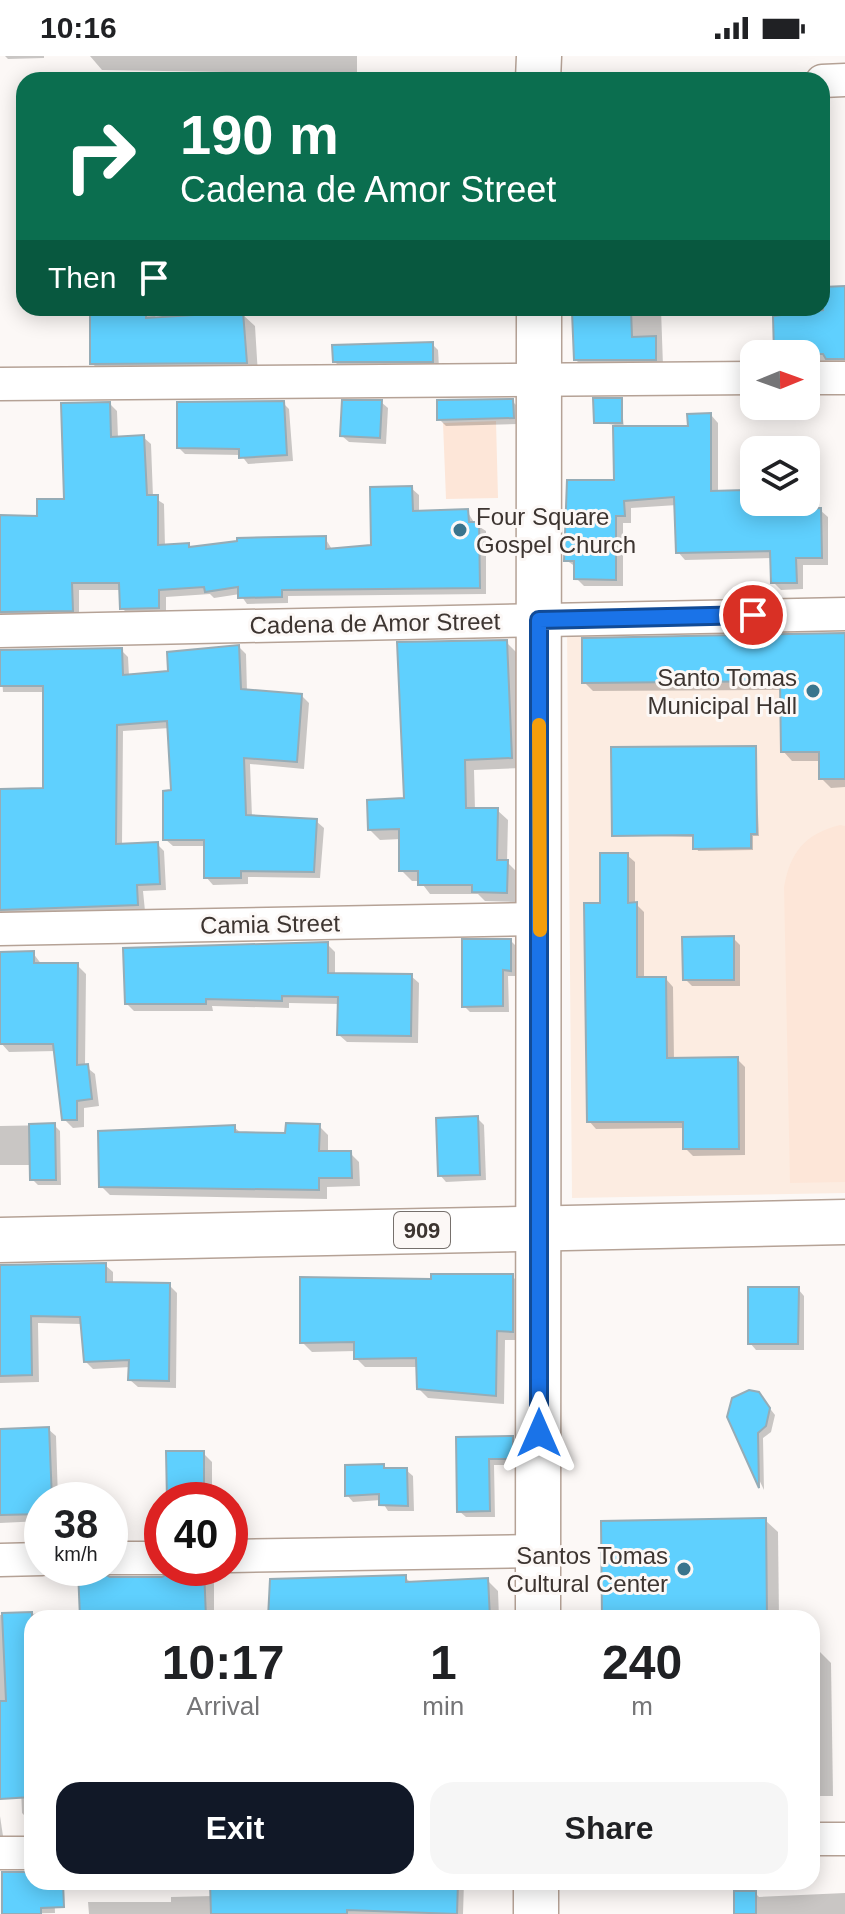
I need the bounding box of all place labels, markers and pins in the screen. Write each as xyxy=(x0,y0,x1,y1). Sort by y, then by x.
place label: Four Square Gospel Church xyxy=(476,503,636,558)
marker: Four Square Gospel Church xyxy=(451,521,469,539)
pin xyxy=(719,581,787,649)
place label: Santo Tomas Municipal Hall xyxy=(648,664,797,719)
marker: Santo Tomas Municipal Hall xyxy=(804,682,822,700)
place label: Santos Tomas Cultural Center xyxy=(507,1542,668,1597)
marker: Santos Tomas Cultural Center xyxy=(675,1560,693,1578)

